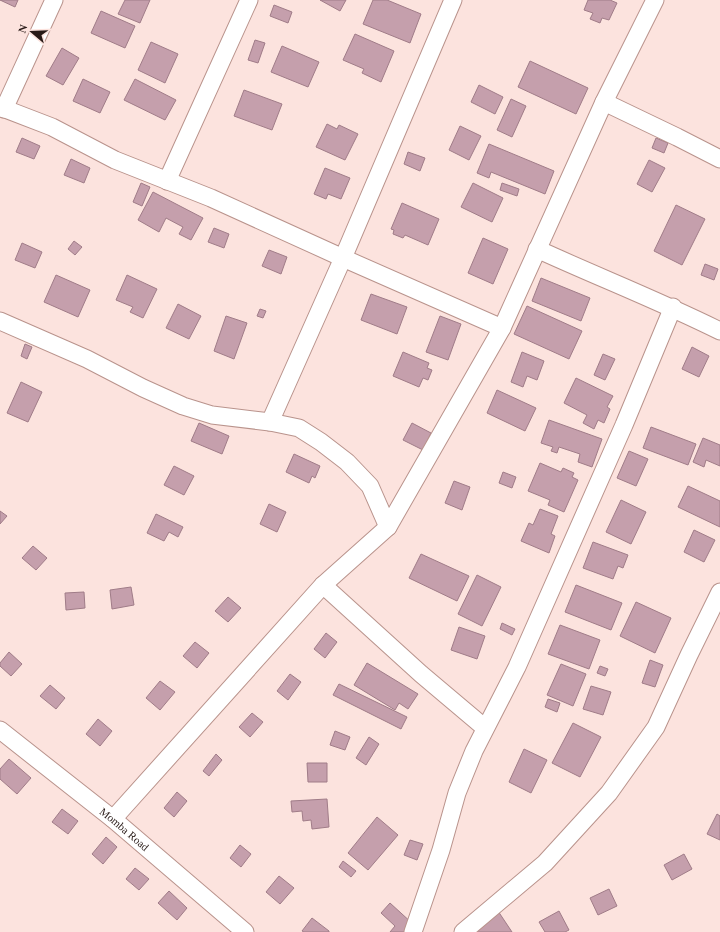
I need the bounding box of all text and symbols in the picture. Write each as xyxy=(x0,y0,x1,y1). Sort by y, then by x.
north arrow xyxy=(12,12,52,52)
text: N xyxy=(16,23,30,34)
street label: Momba Road xyxy=(98,805,152,853)

